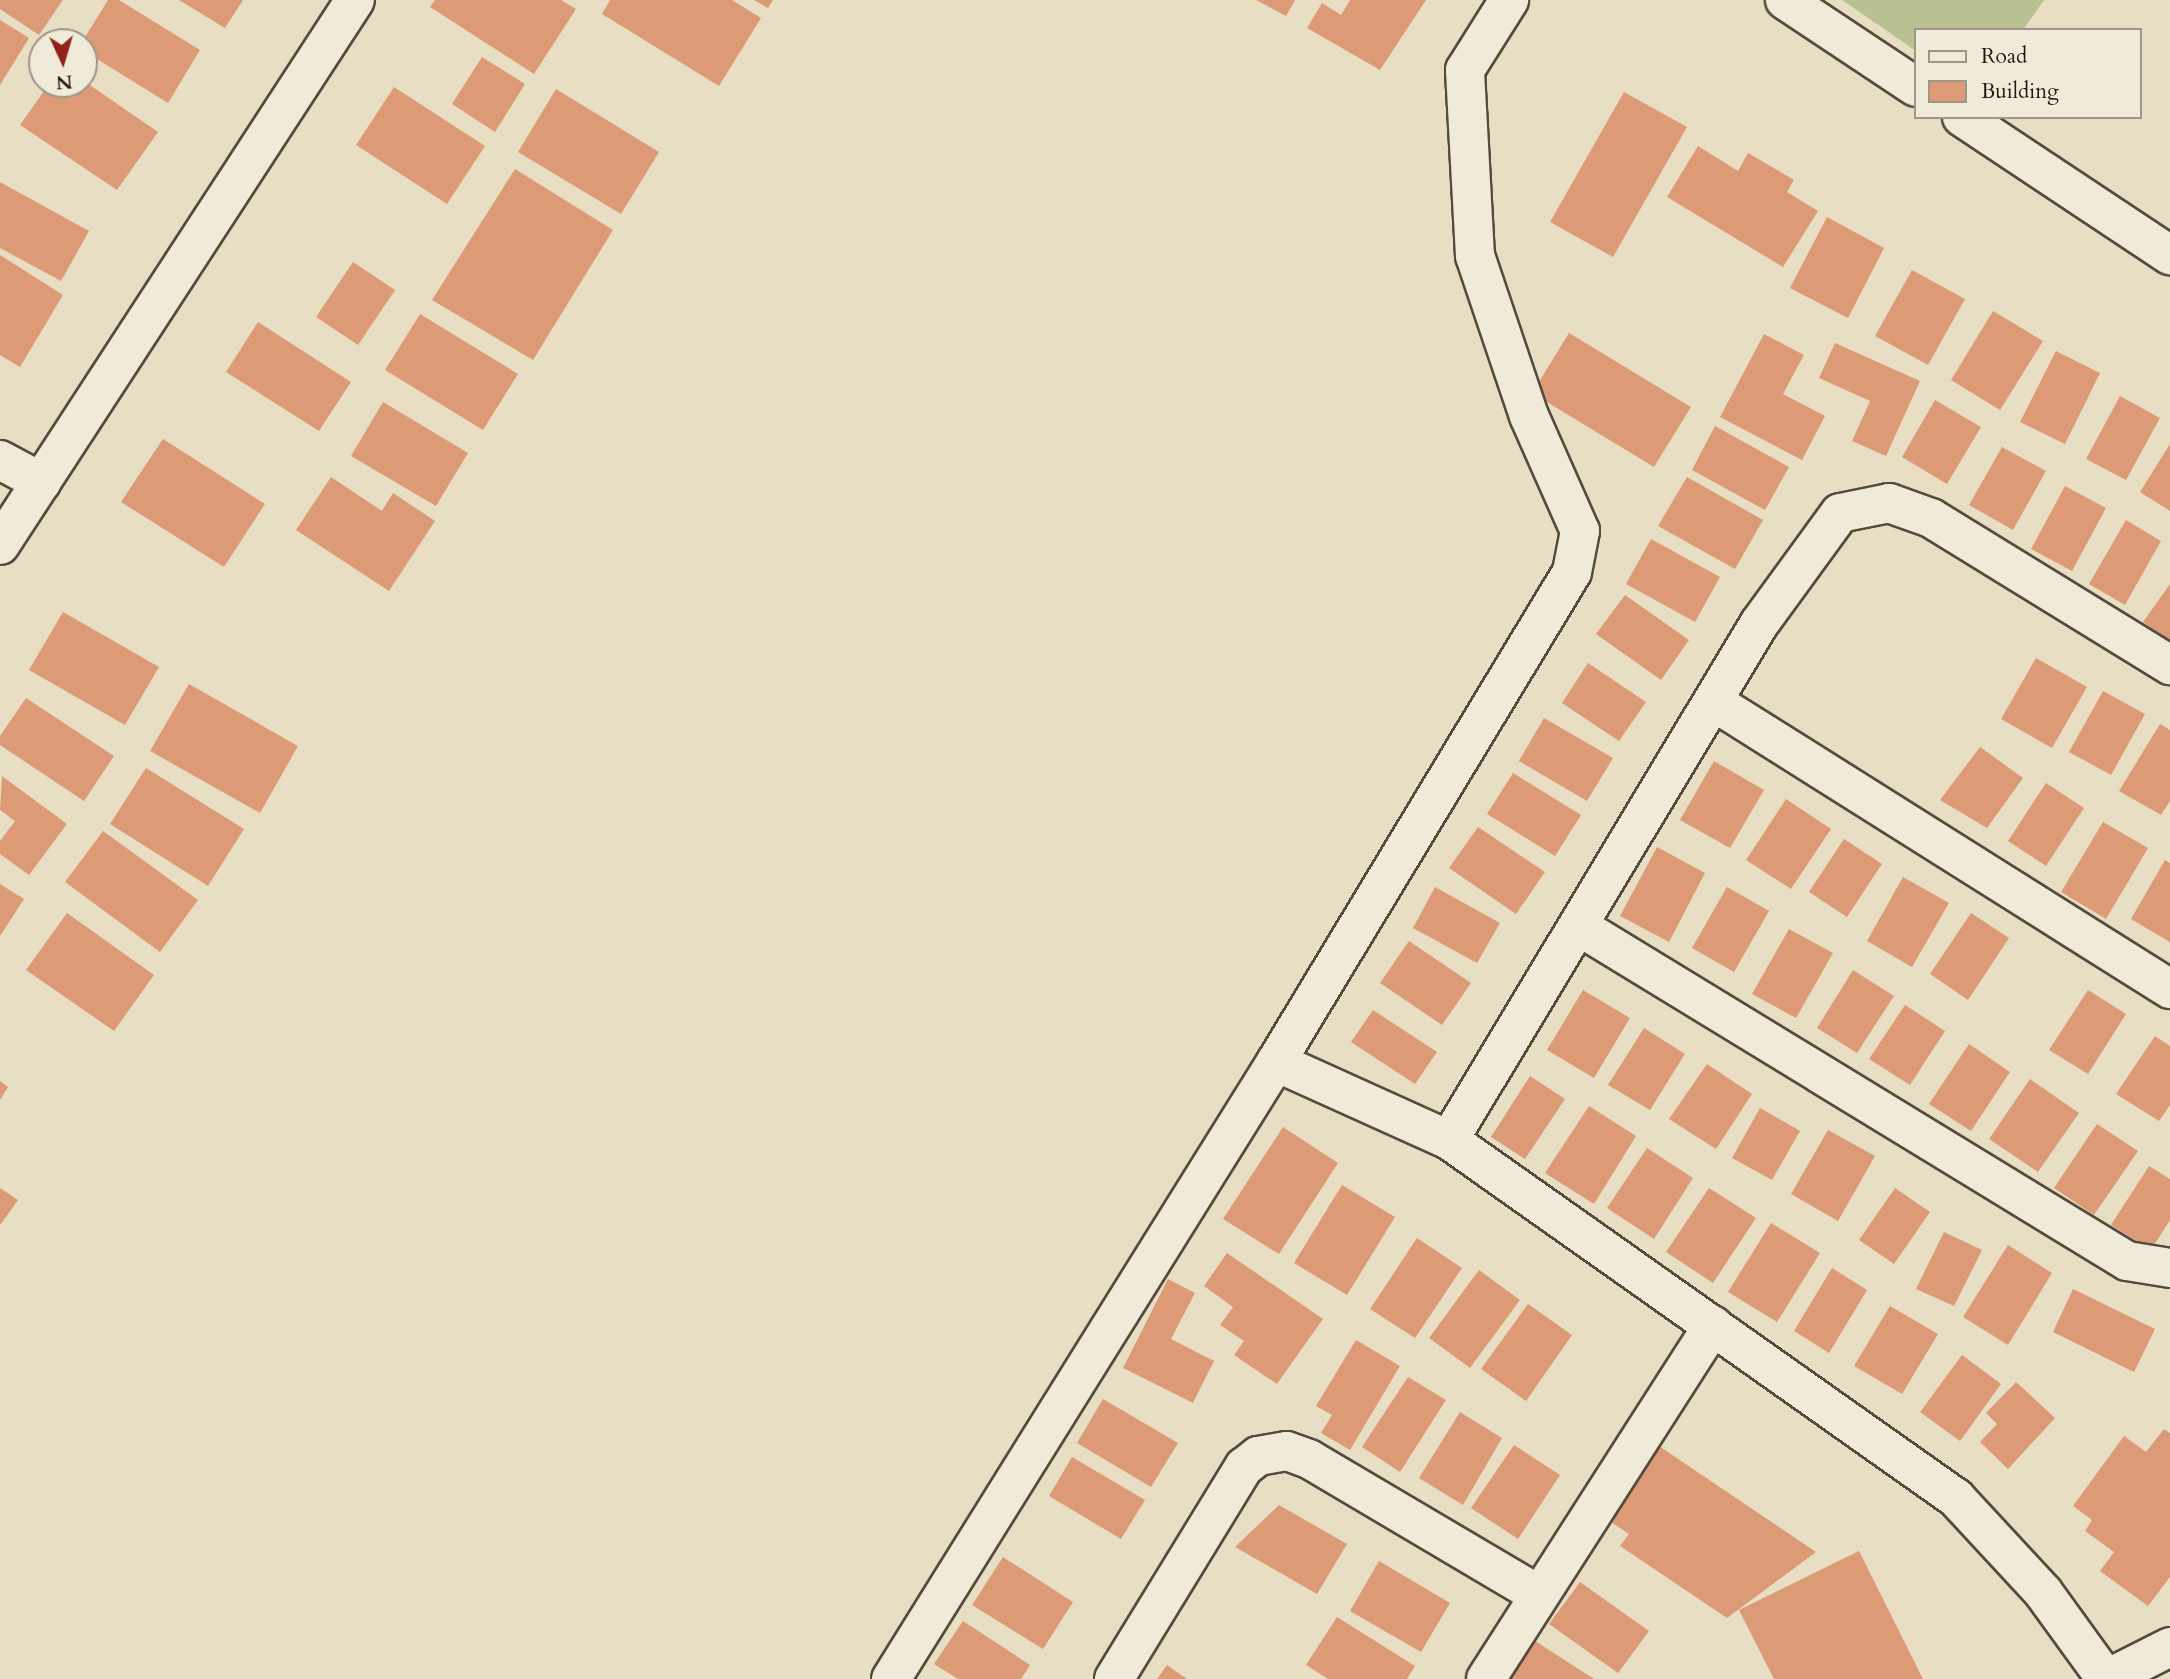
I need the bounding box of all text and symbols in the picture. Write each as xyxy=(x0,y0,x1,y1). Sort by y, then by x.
north arrow xyxy=(28,28,98,98)
legend xyxy=(1914,28,2142,119)
text: Road xyxy=(1981,42,2027,71)
text: N xyxy=(55,68,73,95)
text: Building xyxy=(1981,77,2059,106)

